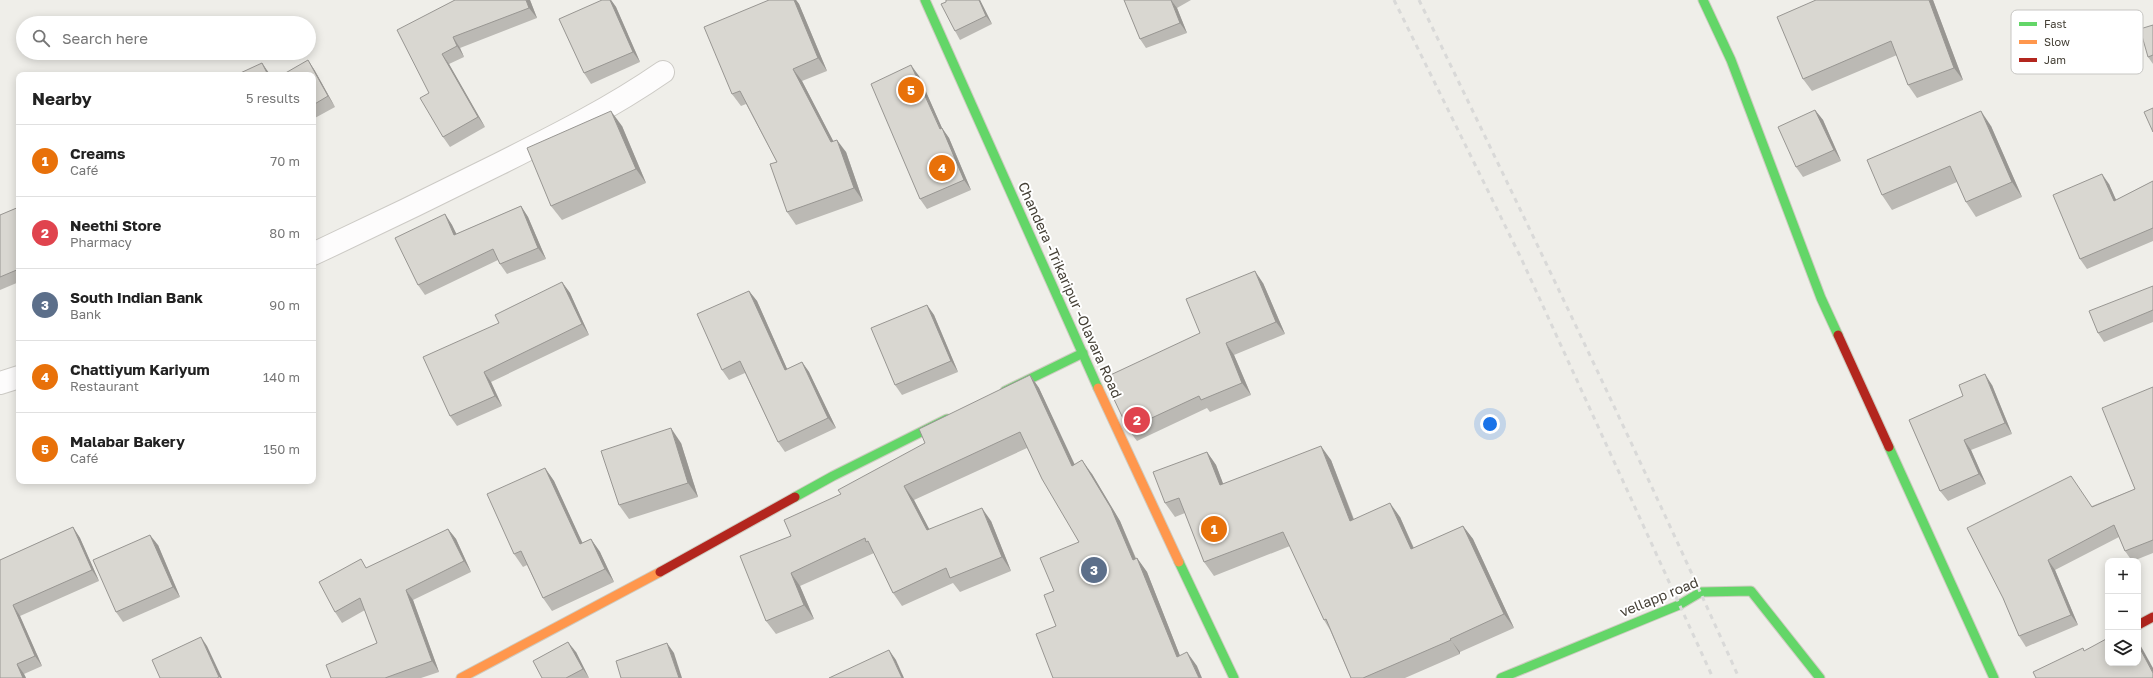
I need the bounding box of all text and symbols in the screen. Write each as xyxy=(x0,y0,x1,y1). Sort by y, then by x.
legend xyxy=(2011,10,2143,74)
search box xyxy=(16,16,316,60)
text: Fast xyxy=(2044,17,2067,30)
icon: search xyxy=(30,27,52,49)
text: Search here xyxy=(62,29,148,47)
text: Slow xyxy=(2044,35,2070,48)
text: Jam xyxy=(2044,53,2066,66)
pin: 5 xyxy=(898,75,924,105)
text: Nearby xyxy=(32,88,92,109)
text: 5 results xyxy=(246,90,300,106)
text: Creams xyxy=(70,144,125,162)
text: 1 xyxy=(42,153,48,169)
text: 70 m xyxy=(270,153,300,169)
pin: 4 xyxy=(929,153,955,183)
text: Café xyxy=(70,162,98,178)
street label: Chandera -Trikaripur -Olavara Road xyxy=(1015,179,1126,400)
text: Neethi Store xyxy=(70,216,161,234)
text: 2 xyxy=(41,225,49,241)
text: 80 m xyxy=(269,225,300,241)
text: Pharmacy xyxy=(70,234,132,250)
text: South Indian Bank xyxy=(70,288,203,306)
text: 3 xyxy=(41,297,49,313)
text: 90 m xyxy=(269,297,300,313)
text: Bank xyxy=(70,306,101,322)
text: Chattiyum Kariyum xyxy=(70,360,210,378)
text: 4 xyxy=(41,369,49,385)
text: 140 m xyxy=(263,369,300,385)
text: Restaurant xyxy=(70,378,139,394)
pin: 2 xyxy=(1124,405,1150,435)
your location xyxy=(1480,414,1500,434)
text: Malabar Bakery xyxy=(70,432,185,450)
text: 5 xyxy=(41,441,49,457)
text: 150 m xyxy=(263,441,300,457)
text: Café xyxy=(70,450,98,466)
pin: 1 xyxy=(1201,514,1227,544)
pin: 3 xyxy=(1081,555,1107,585)
map controls xyxy=(2105,558,2141,666)
button: + xyxy=(2105,558,2141,594)
street label: vellapp road xyxy=(1617,573,1701,620)
button: − xyxy=(2105,594,2141,630)
button: layers xyxy=(2105,630,2141,666)

